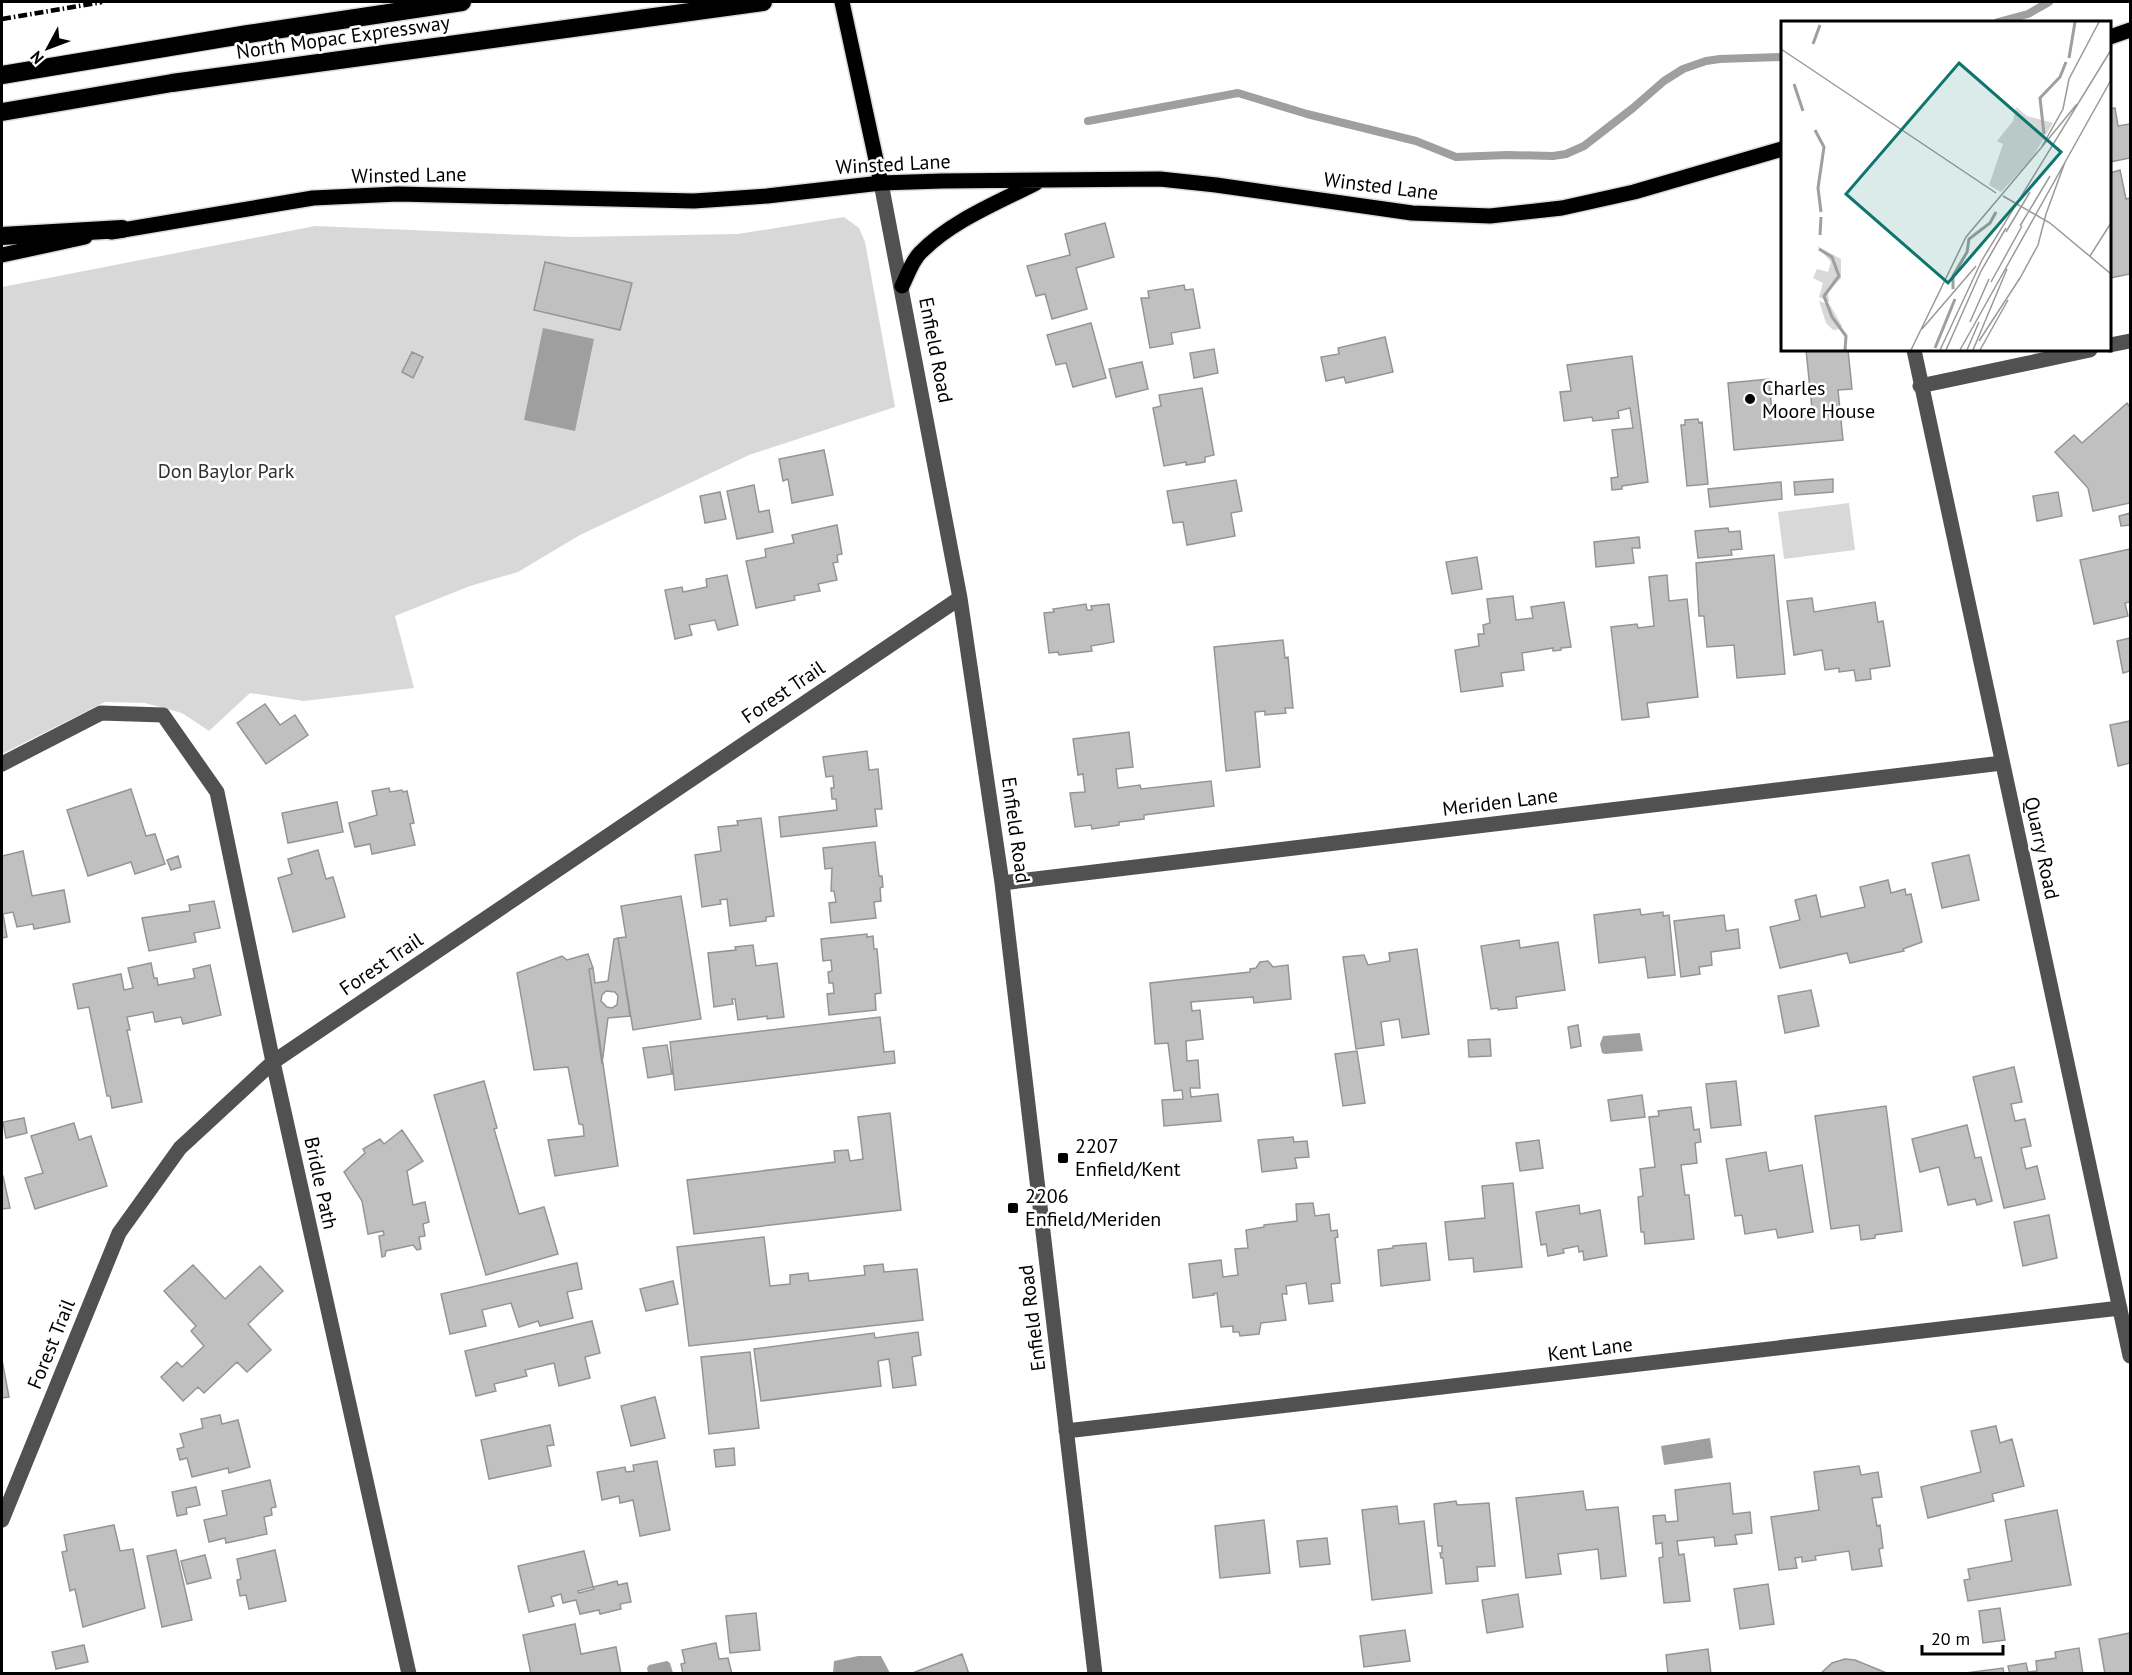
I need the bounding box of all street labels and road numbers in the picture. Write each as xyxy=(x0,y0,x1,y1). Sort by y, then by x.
street label: North Mopac Expressway xyxy=(235,9,452,65)
street label: Winsted Lane xyxy=(835,148,951,180)
street label: Winsted Lane xyxy=(351,161,467,189)
street label: Winsted Lane xyxy=(1322,166,1440,206)
street label: Enfield Road xyxy=(913,295,959,405)
street label: Forest Trail xyxy=(736,655,830,729)
street label: Enfield Road xyxy=(996,775,1036,885)
street label: Meriden Lane xyxy=(1441,782,1559,822)
street label: Quarry Road xyxy=(2018,794,2066,902)
street label: Forest Trail xyxy=(334,927,428,1001)
street label: Bridle Path xyxy=(299,1134,343,1232)
street label: Enfield Road xyxy=(1013,1263,1051,1373)
street label: Forest Trail xyxy=(21,1295,81,1393)
street label: Kent Lane xyxy=(1546,1331,1634,1367)

